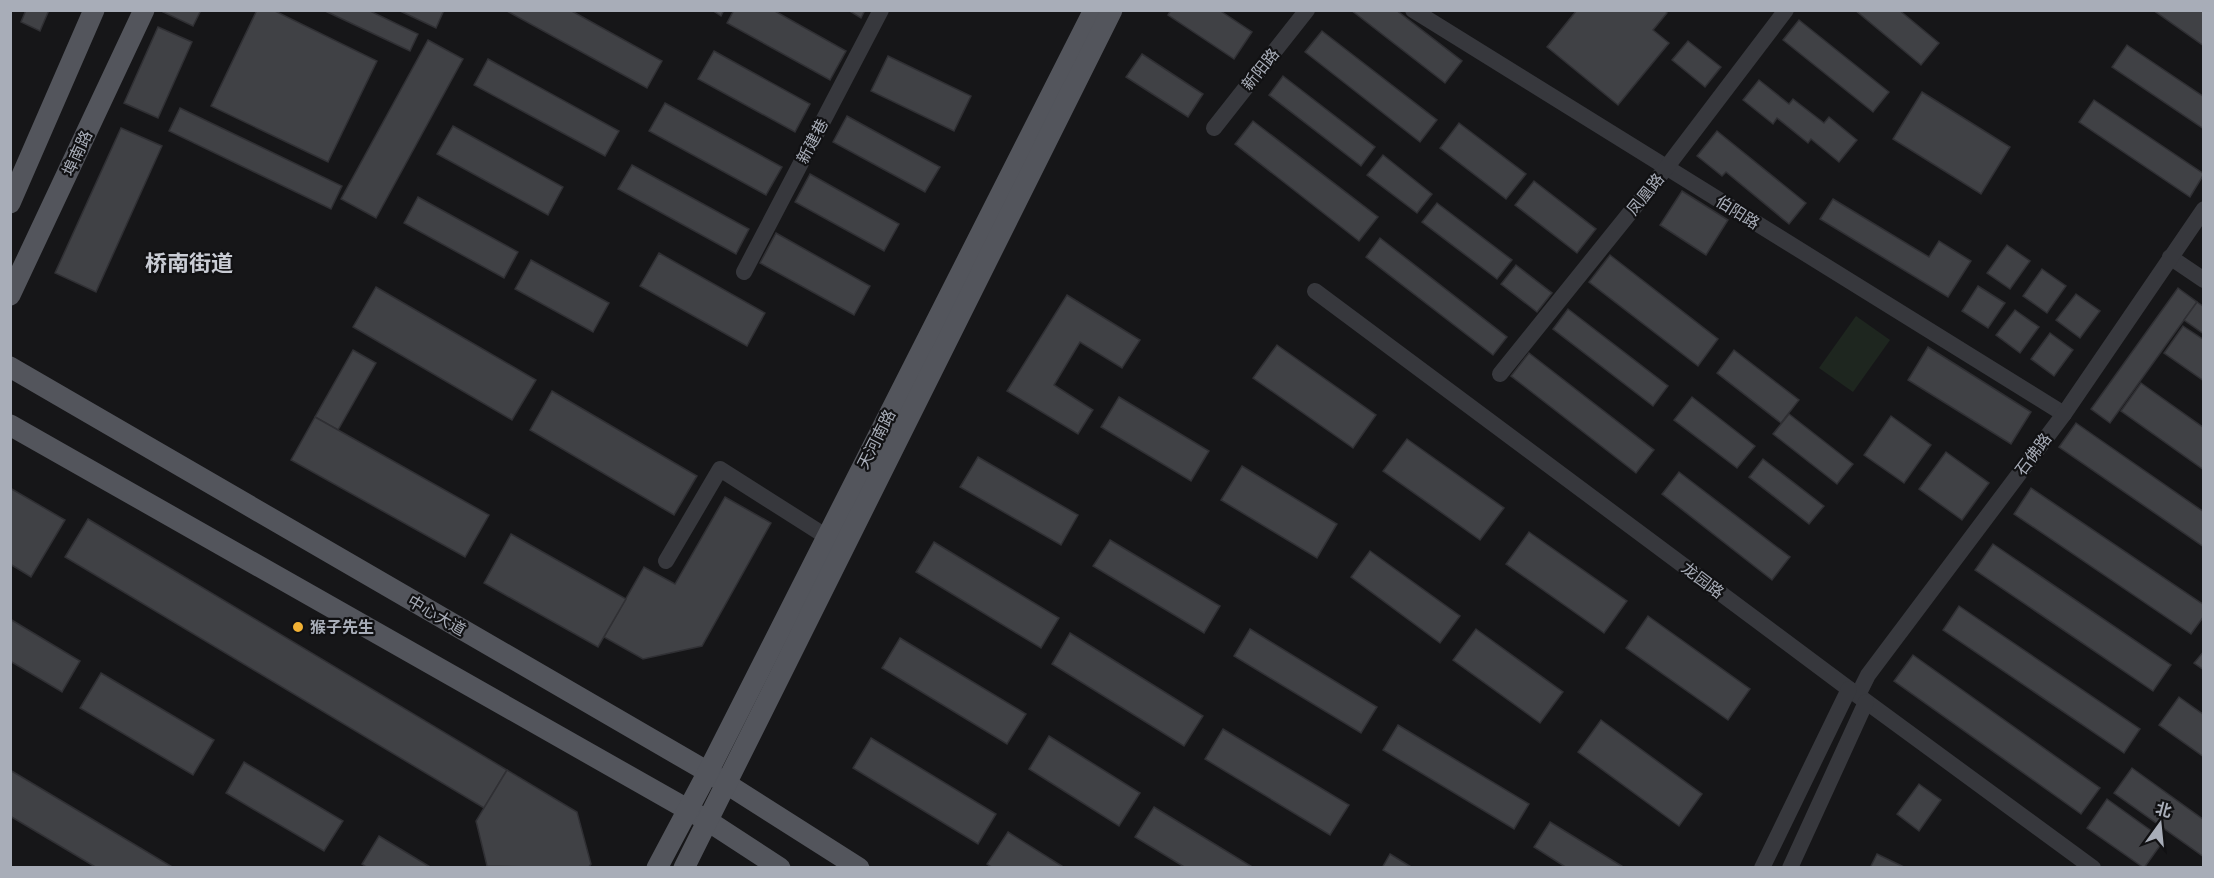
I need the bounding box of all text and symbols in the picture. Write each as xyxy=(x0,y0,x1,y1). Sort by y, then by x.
street label: 新阳路 xyxy=(1239,45,1282,93)
street label: 新建巷 xyxy=(794,116,831,166)
street label: 埠南路 xyxy=(60,128,95,179)
street label: 凤凰路 xyxy=(1624,170,1667,218)
street label: 伯阳路 xyxy=(1713,192,1763,232)
district label: 桥南街道 xyxy=(145,251,233,276)
street label: 天河南路 xyxy=(854,407,899,472)
street label: 石佛路 xyxy=(2012,430,2055,479)
street label: 龙园路 xyxy=(1678,559,1727,602)
street label: 中心大道 xyxy=(405,592,469,639)
place label: 猴子先生 xyxy=(310,619,374,636)
marker: 猴子先生 xyxy=(291,620,305,634)
north arrow xyxy=(2130,794,2190,854)
text: 北 xyxy=(2154,800,2174,820)

